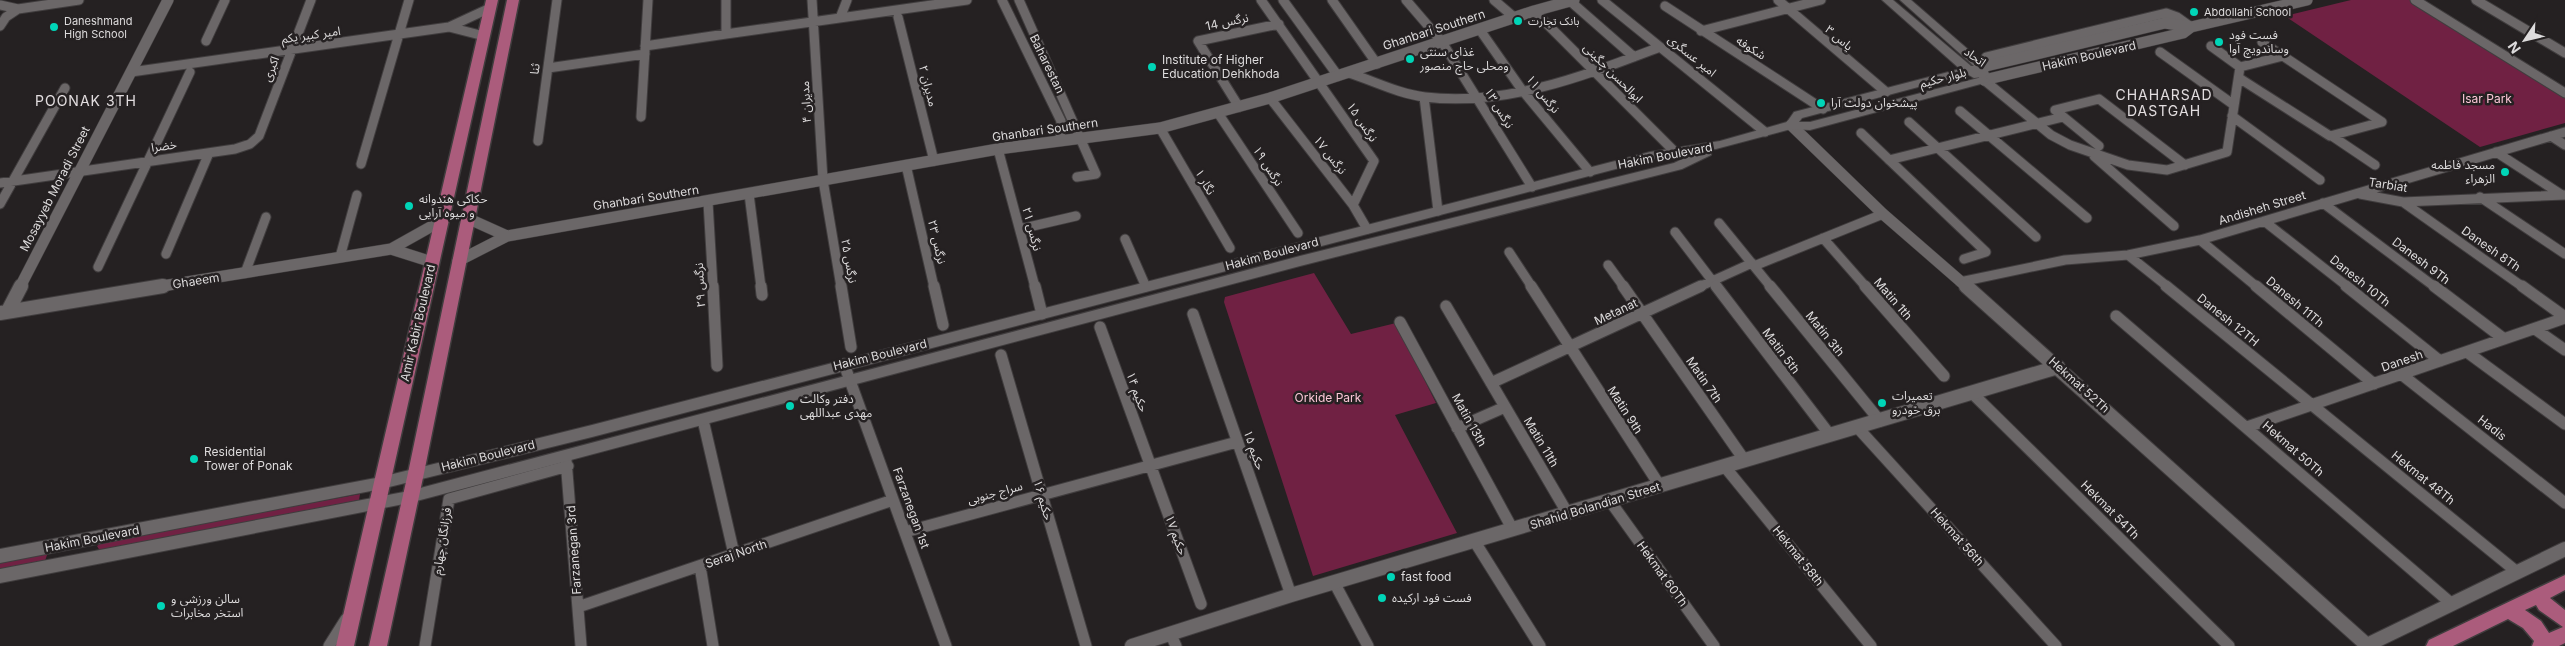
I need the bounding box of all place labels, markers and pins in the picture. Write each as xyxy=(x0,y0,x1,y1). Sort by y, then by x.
place label: Abdollahi School xyxy=(2204,5,2291,19)
marker: Abdollahi School xyxy=(2188,6,2200,18)
place label: Daneshmand High School xyxy=(64,14,132,41)
place label: بانک تجارت xyxy=(1528,14,1579,28)
marker: بانک تجارت xyxy=(1512,15,1524,27)
marker: Daneshmand High School xyxy=(48,21,60,33)
place label: فست فود وساندویچ آوا xyxy=(2229,27,2289,58)
marker: فست فود وساندویچ آوا xyxy=(2213,36,2225,48)
place label: غذای سنتی ومحلی حاج منصور xyxy=(1419,44,1509,75)
place label: Institute of Higher Education Dehkhoda xyxy=(1162,52,1280,81)
marker: غذای سنتی ومحلی حاج منصور xyxy=(1404,53,1416,65)
marker: Institute of Higher Education Dehkhoda xyxy=(1146,61,1158,73)
place label: پیشخوان دولت آرا xyxy=(1831,95,1918,111)
marker: پیشخوان دولت آرا xyxy=(1815,97,1827,109)
place label: مسجد فاطمه الزهراء xyxy=(2431,157,2495,186)
marker: مسجد فاطمه الزهراء xyxy=(2499,166,2511,178)
place label: حکاکی هندوانه و میوه آرایی xyxy=(419,191,487,220)
marker: حکاکی هندوانه و میوه آرایی xyxy=(403,200,415,212)
place label: تعمیرات برق خودرو xyxy=(1892,388,1941,417)
place label: دفتر وکالت مهدی عبداللهی xyxy=(800,391,872,420)
marker: تعمیرات برق خودرو xyxy=(1876,397,1888,409)
marker: دفتر وکالت مهدی عبداللهی xyxy=(784,400,796,412)
place label: Residential Tower of Ponak xyxy=(204,444,293,473)
marker: Residential Tower of Ponak xyxy=(188,453,200,465)
place label: fast food xyxy=(1401,569,1451,584)
marker: fast food xyxy=(1385,571,1397,583)
place label: فست فود ارکیده xyxy=(1392,590,1472,605)
place label: سالن ورزشی و استخر مخابرات xyxy=(171,591,244,620)
marker: فست فود ارکیده xyxy=(1376,592,1388,604)
marker: سالن ورزشی و استخر مخابرات xyxy=(155,600,167,612)

